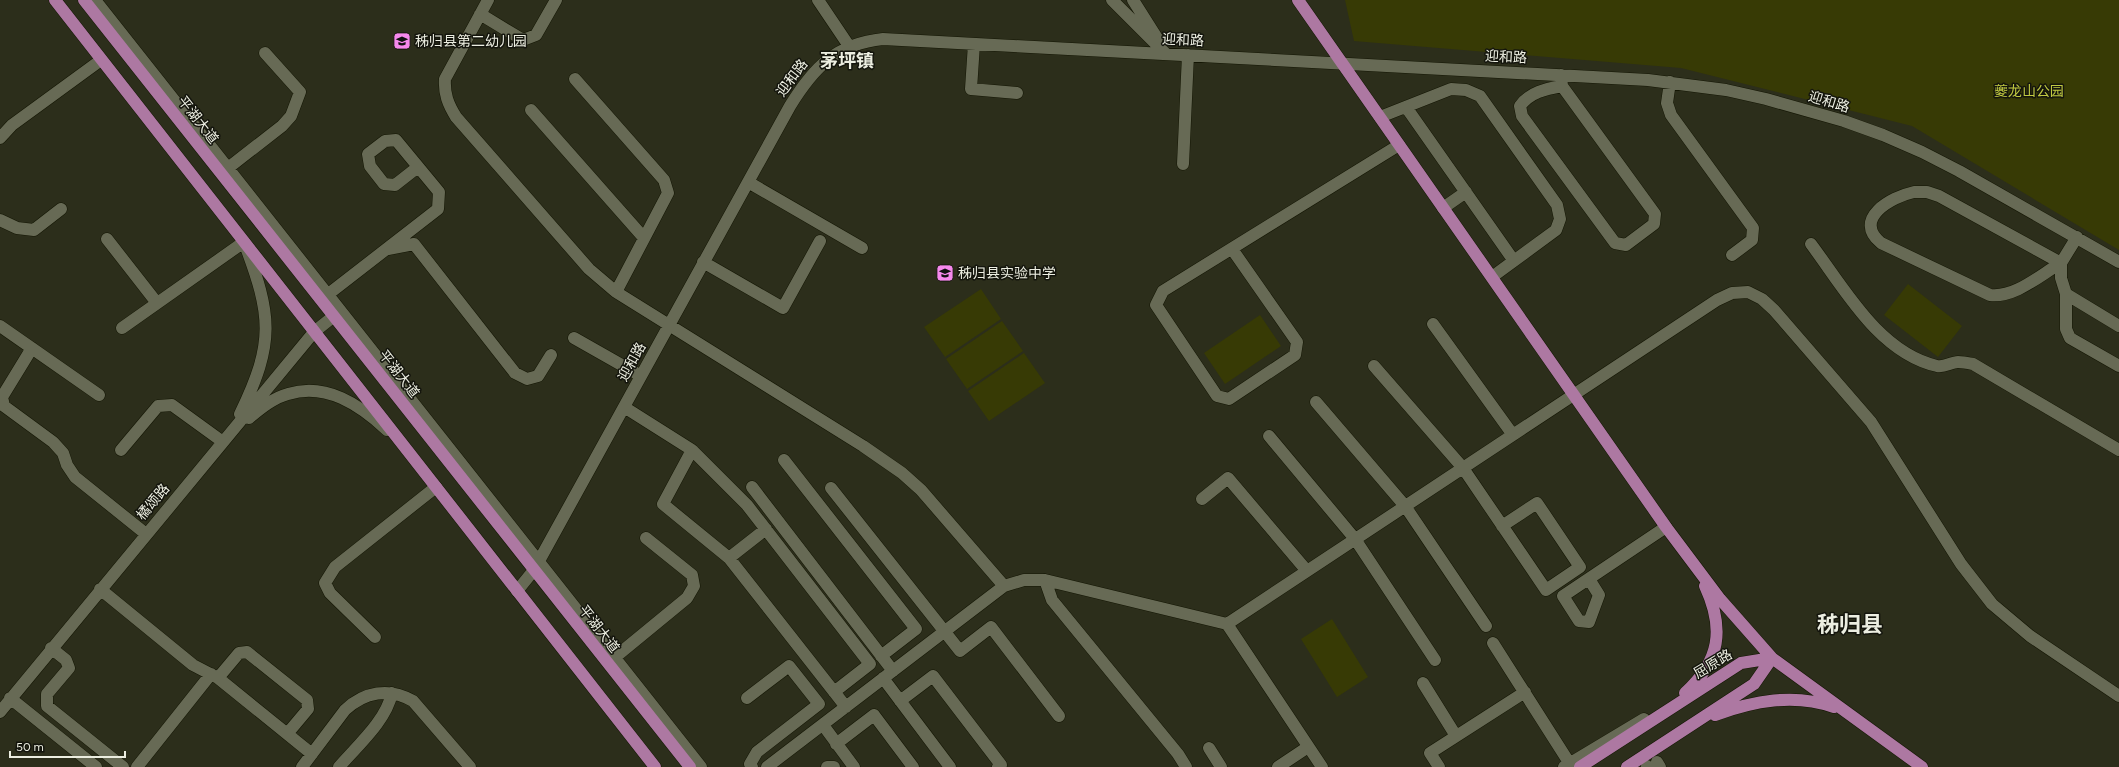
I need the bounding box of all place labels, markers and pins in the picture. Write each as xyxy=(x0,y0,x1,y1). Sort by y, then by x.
school or university icon: 秭归县第二幼儿园 xyxy=(392,31,412,51)
place label: 秭归县第二幼儿园 xyxy=(415,33,527,50)
school or university icon: 秭归县实验中学 xyxy=(935,263,955,283)
place label: 秭归县实验中学 xyxy=(958,265,1056,282)

